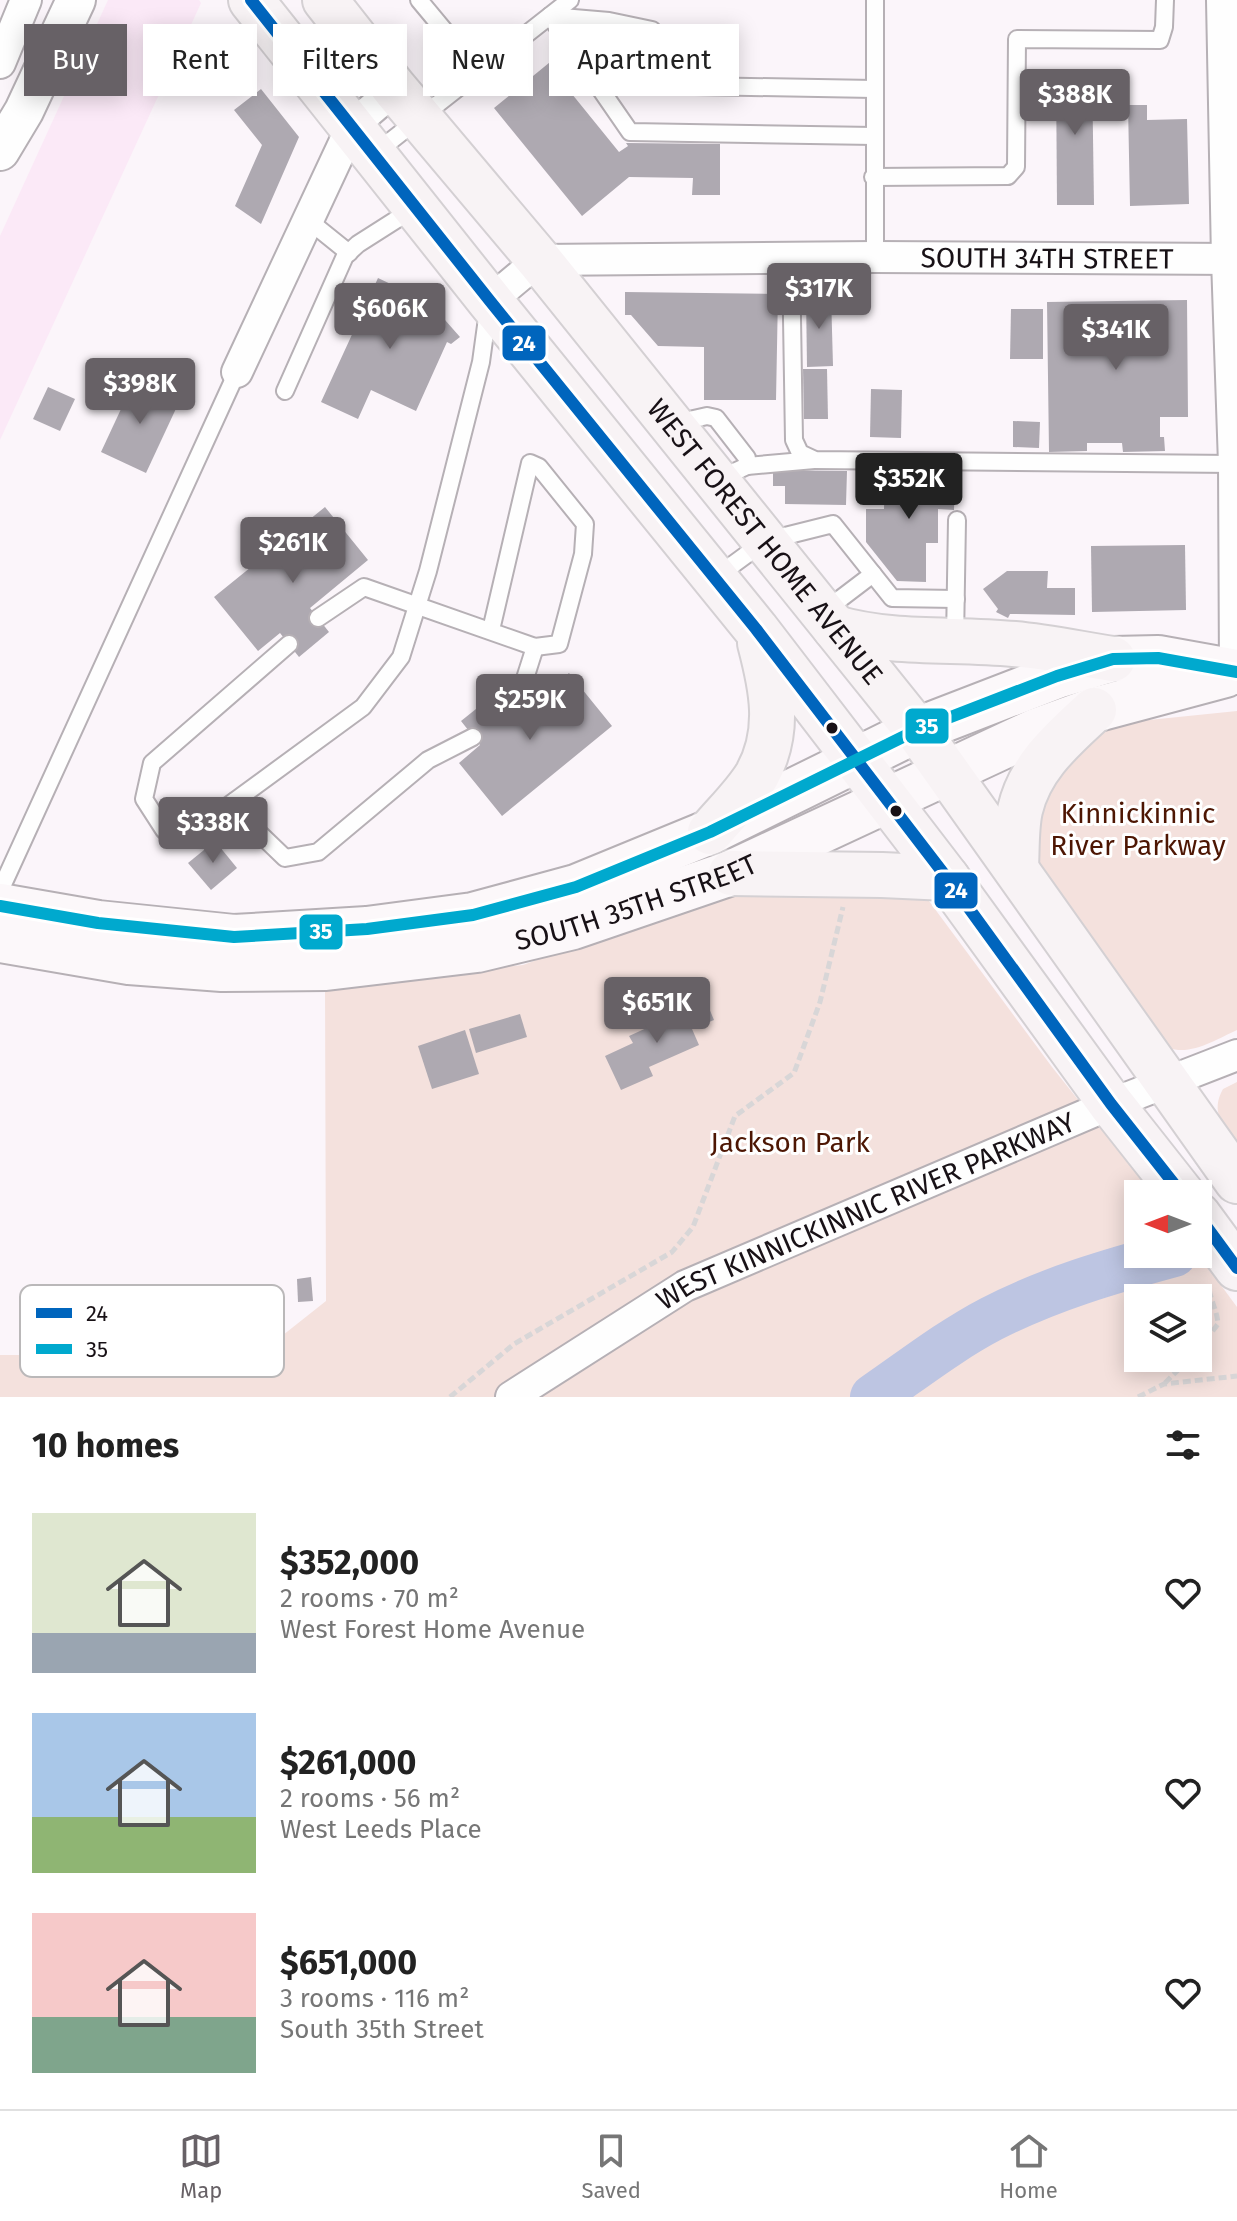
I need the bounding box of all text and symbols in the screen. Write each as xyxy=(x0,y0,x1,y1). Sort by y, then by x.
chip: Buy xyxy=(24,24,127,96)
chip: Rent xyxy=(143,24,257,96)
chip: Filters xyxy=(273,24,407,96)
chip: New xyxy=(423,24,533,96)
chip: Apartment xyxy=(549,24,739,96)
pin: $388K xyxy=(1019,69,1131,137)
text: $388K xyxy=(1038,79,1112,110)
street label: SOUTH 34TH STREET xyxy=(921,241,1174,276)
pin: $317K xyxy=(763,263,875,331)
text: $317K xyxy=(785,273,853,304)
pin: $606K xyxy=(334,283,446,351)
text: $606K xyxy=(352,293,428,324)
pin: $341K xyxy=(1060,304,1172,372)
text: $341K xyxy=(1081,314,1151,345)
line badge: 24 xyxy=(501,324,547,362)
text: 24 xyxy=(512,330,536,357)
pin: $398K xyxy=(84,358,196,426)
text: $398K xyxy=(103,368,177,399)
street label: WEST FOREST HOME AVENUE xyxy=(640,393,890,691)
pin: $352K xyxy=(853,453,965,521)
text: $352K xyxy=(873,463,945,494)
pin: $261K xyxy=(237,517,349,585)
text: $261K xyxy=(258,527,328,558)
pin: $259K xyxy=(474,674,586,742)
text: $259K xyxy=(494,684,566,715)
line badge: 35 xyxy=(904,707,950,745)
text: 35 xyxy=(914,713,939,740)
unlabelled marker xyxy=(824,720,840,736)
pin: $338K xyxy=(157,797,269,865)
park label: Kinnickinnic River Parkway xyxy=(1050,797,1226,862)
unlabelled marker xyxy=(888,803,904,819)
text: $338K xyxy=(177,807,249,838)
street label: SOUTH 35TH STREET xyxy=(512,847,763,957)
line badge: 24 xyxy=(933,871,979,910)
text: 24 xyxy=(944,877,968,904)
line badge: 35 xyxy=(298,913,344,951)
text: 35 xyxy=(308,918,333,945)
pin: $651K xyxy=(601,977,713,1045)
text: $651K xyxy=(622,987,692,1018)
street label: WEST KINNICKINNIC RIVER PARKWAY xyxy=(650,1105,1081,1317)
park label: Jackson Park xyxy=(710,1126,871,1159)
north arrow xyxy=(1124,1180,1212,1268)
map controls xyxy=(1124,1180,1212,1372)
button: layers xyxy=(1124,1284,1212,1372)
legend xyxy=(20,1285,284,1377)
text: 24 xyxy=(86,1300,108,1327)
text: 35 xyxy=(86,1336,108,1363)
icon: filters xyxy=(1161,1423,1205,1467)
text: 10 homes xyxy=(32,1425,179,1466)
text: $352,000 xyxy=(280,1542,419,1583)
icon: home xyxy=(96,1545,192,1641)
icon: heart xyxy=(1161,1571,1205,1615)
text: 2 rooms · 70 m² xyxy=(280,1583,459,1614)
text: West Forest Home Avenue xyxy=(280,1614,585,1645)
text: $261,000 xyxy=(280,1742,416,1783)
icon: home xyxy=(96,1745,192,1841)
icon: heart xyxy=(1161,1771,1205,1815)
text: 2 rooms · 56 m² xyxy=(280,1783,460,1814)
text: West Leeds Place xyxy=(280,1814,482,1845)
text: $651,000 xyxy=(280,1942,417,1983)
icon: home xyxy=(96,1945,192,2041)
icon: heart xyxy=(1161,1971,1205,2015)
text: 3 rooms · 116 m² xyxy=(280,1983,469,2014)
text: South 35th Street xyxy=(280,2014,484,2045)
tab: Map xyxy=(179,2129,223,2204)
tab: Saved xyxy=(581,2129,641,2204)
tab: Home xyxy=(999,2129,1058,2204)

